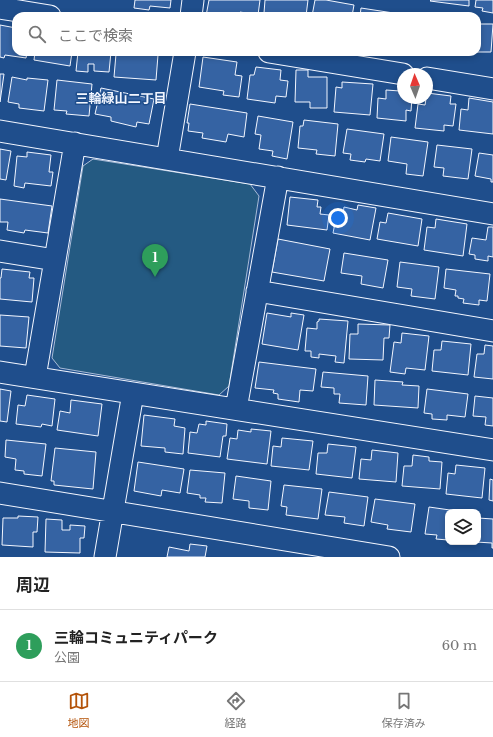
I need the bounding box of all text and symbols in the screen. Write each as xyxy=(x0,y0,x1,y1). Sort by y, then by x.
search box xyxy=(12,12,481,56)
icon: search xyxy=(26,23,48,45)
text: ここで検索 xyxy=(58,26,133,45)
north arrow xyxy=(397,68,433,104)
district label: 三輪緑山二丁目 xyxy=(75,90,167,107)
your location xyxy=(328,208,348,228)
pin: 1 xyxy=(142,244,168,277)
map controls xyxy=(445,509,481,545)
button: layers xyxy=(445,509,481,545)
text: 周辺 xyxy=(16,575,50,596)
text: 三輪コミュニティパーク xyxy=(54,628,218,647)
text: 1 xyxy=(26,637,32,654)
text: 60 m xyxy=(442,637,477,654)
text: 公園 xyxy=(54,649,80,666)
tab: 地図 xyxy=(68,690,90,730)
tab: 経路 xyxy=(225,690,247,730)
tab: 保存済み xyxy=(382,690,426,730)

